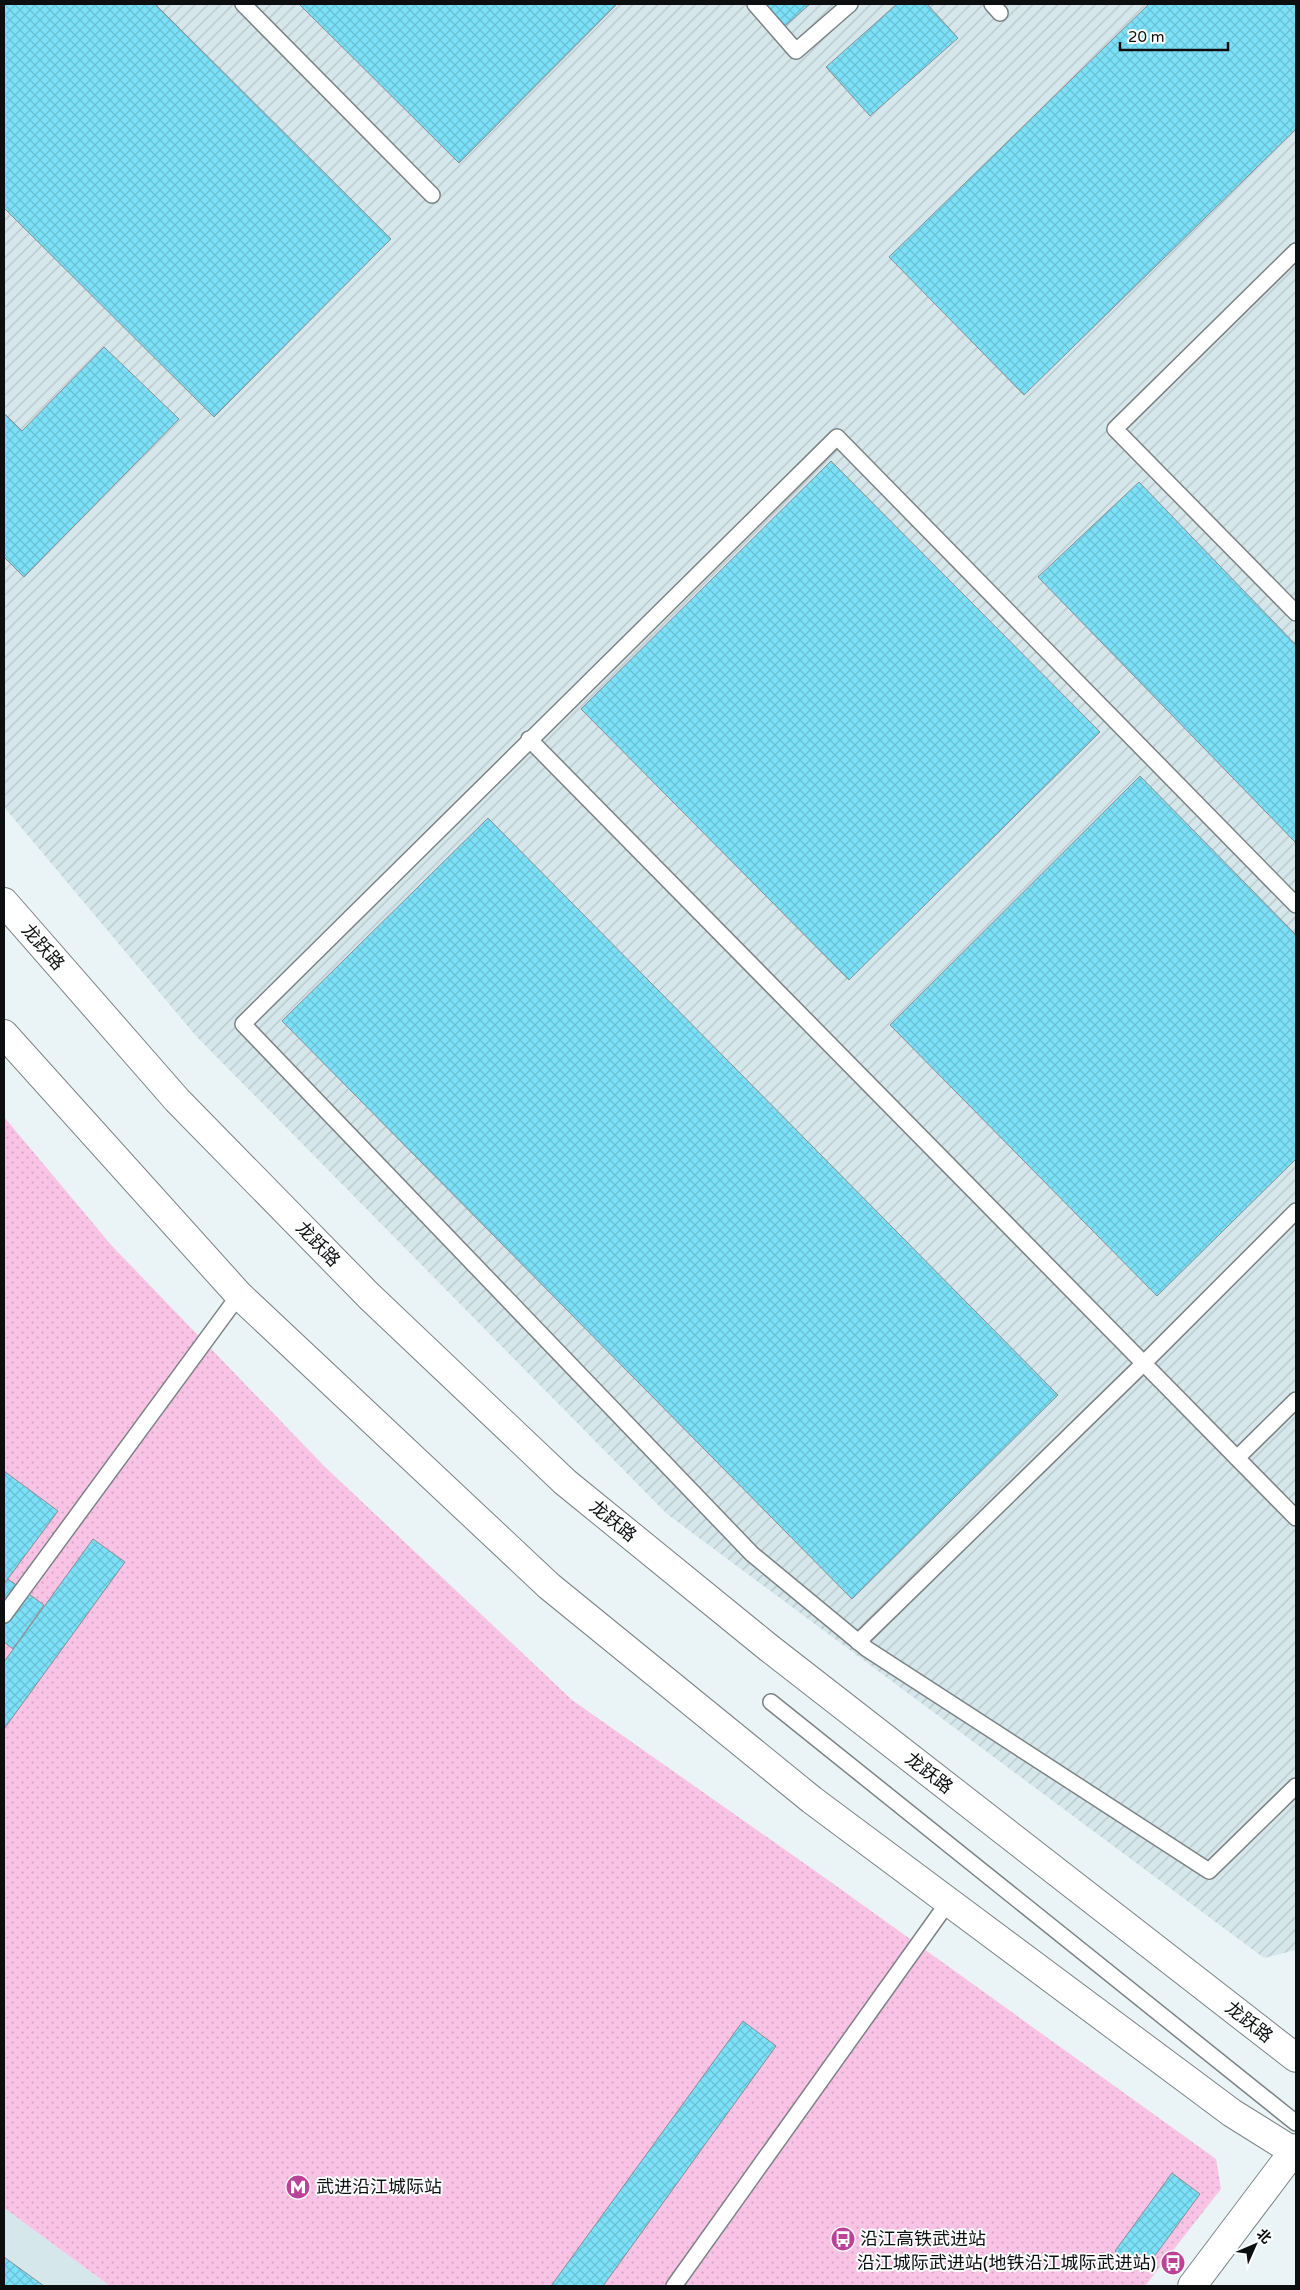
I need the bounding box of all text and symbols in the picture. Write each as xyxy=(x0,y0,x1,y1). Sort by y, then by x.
scale bar xyxy=(1120,20,1228,52)
text: 20 m xyxy=(1128,28,1165,46)
street label: 龙跃路 xyxy=(17,919,69,975)
street label: 龙跃路 xyxy=(291,1217,345,1271)
street label: 龙跃路 xyxy=(585,1495,641,1547)
street label: 龙跃路 xyxy=(901,1748,957,1798)
street label: 龙跃路 xyxy=(1221,1997,1277,2047)
metro station icon: 武进沿江城际站 xyxy=(285,2174,311,2200)
place label: 武进沿江城际站 xyxy=(316,2176,442,2198)
north arrow xyxy=(1230,2220,1280,2270)
text: 北 xyxy=(1253,2225,1275,2247)
bus stop icon: 沿江高铁武进站 xyxy=(830,2226,856,2252)
place label: 沿江高铁武进站 xyxy=(860,2228,986,2250)
bus stop icon: 沿江城际武进站(地铁沿江城际武进站) xyxy=(1160,2250,1186,2276)
place label: 沿江城际武进站(地铁沿江城际武进站) xyxy=(857,2252,1156,2274)

